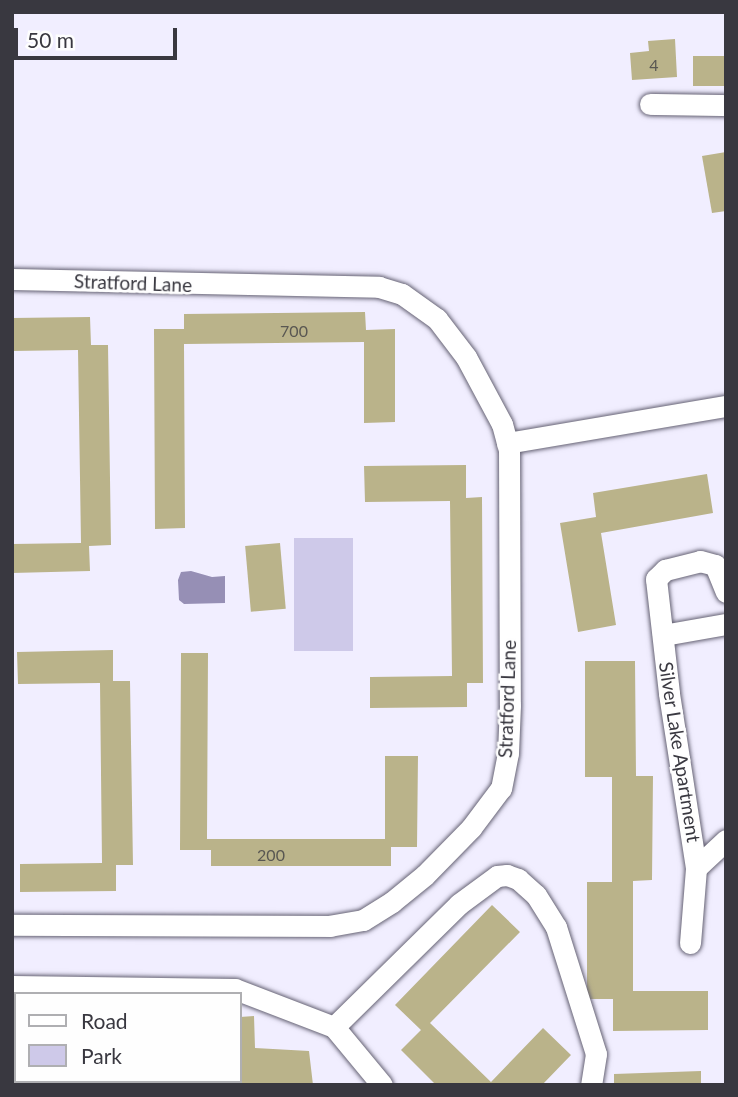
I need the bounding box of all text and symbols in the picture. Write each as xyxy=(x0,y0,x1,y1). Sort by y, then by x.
scale bar xyxy=(18,14,180,58)
text: 50 m xyxy=(27,27,74,52)
house number: 4 xyxy=(649,55,659,75)
street label: Stratford Lane xyxy=(74,270,192,296)
house number: 700 xyxy=(280,321,308,341)
street label: Stratford Lane xyxy=(494,640,520,758)
street label: Silver Lake Apartment xyxy=(654,660,706,844)
house number: 200 xyxy=(257,845,285,865)
legend xyxy=(14,992,242,1083)
text: Road xyxy=(81,1008,128,1033)
text: Park xyxy=(81,1043,122,1068)

